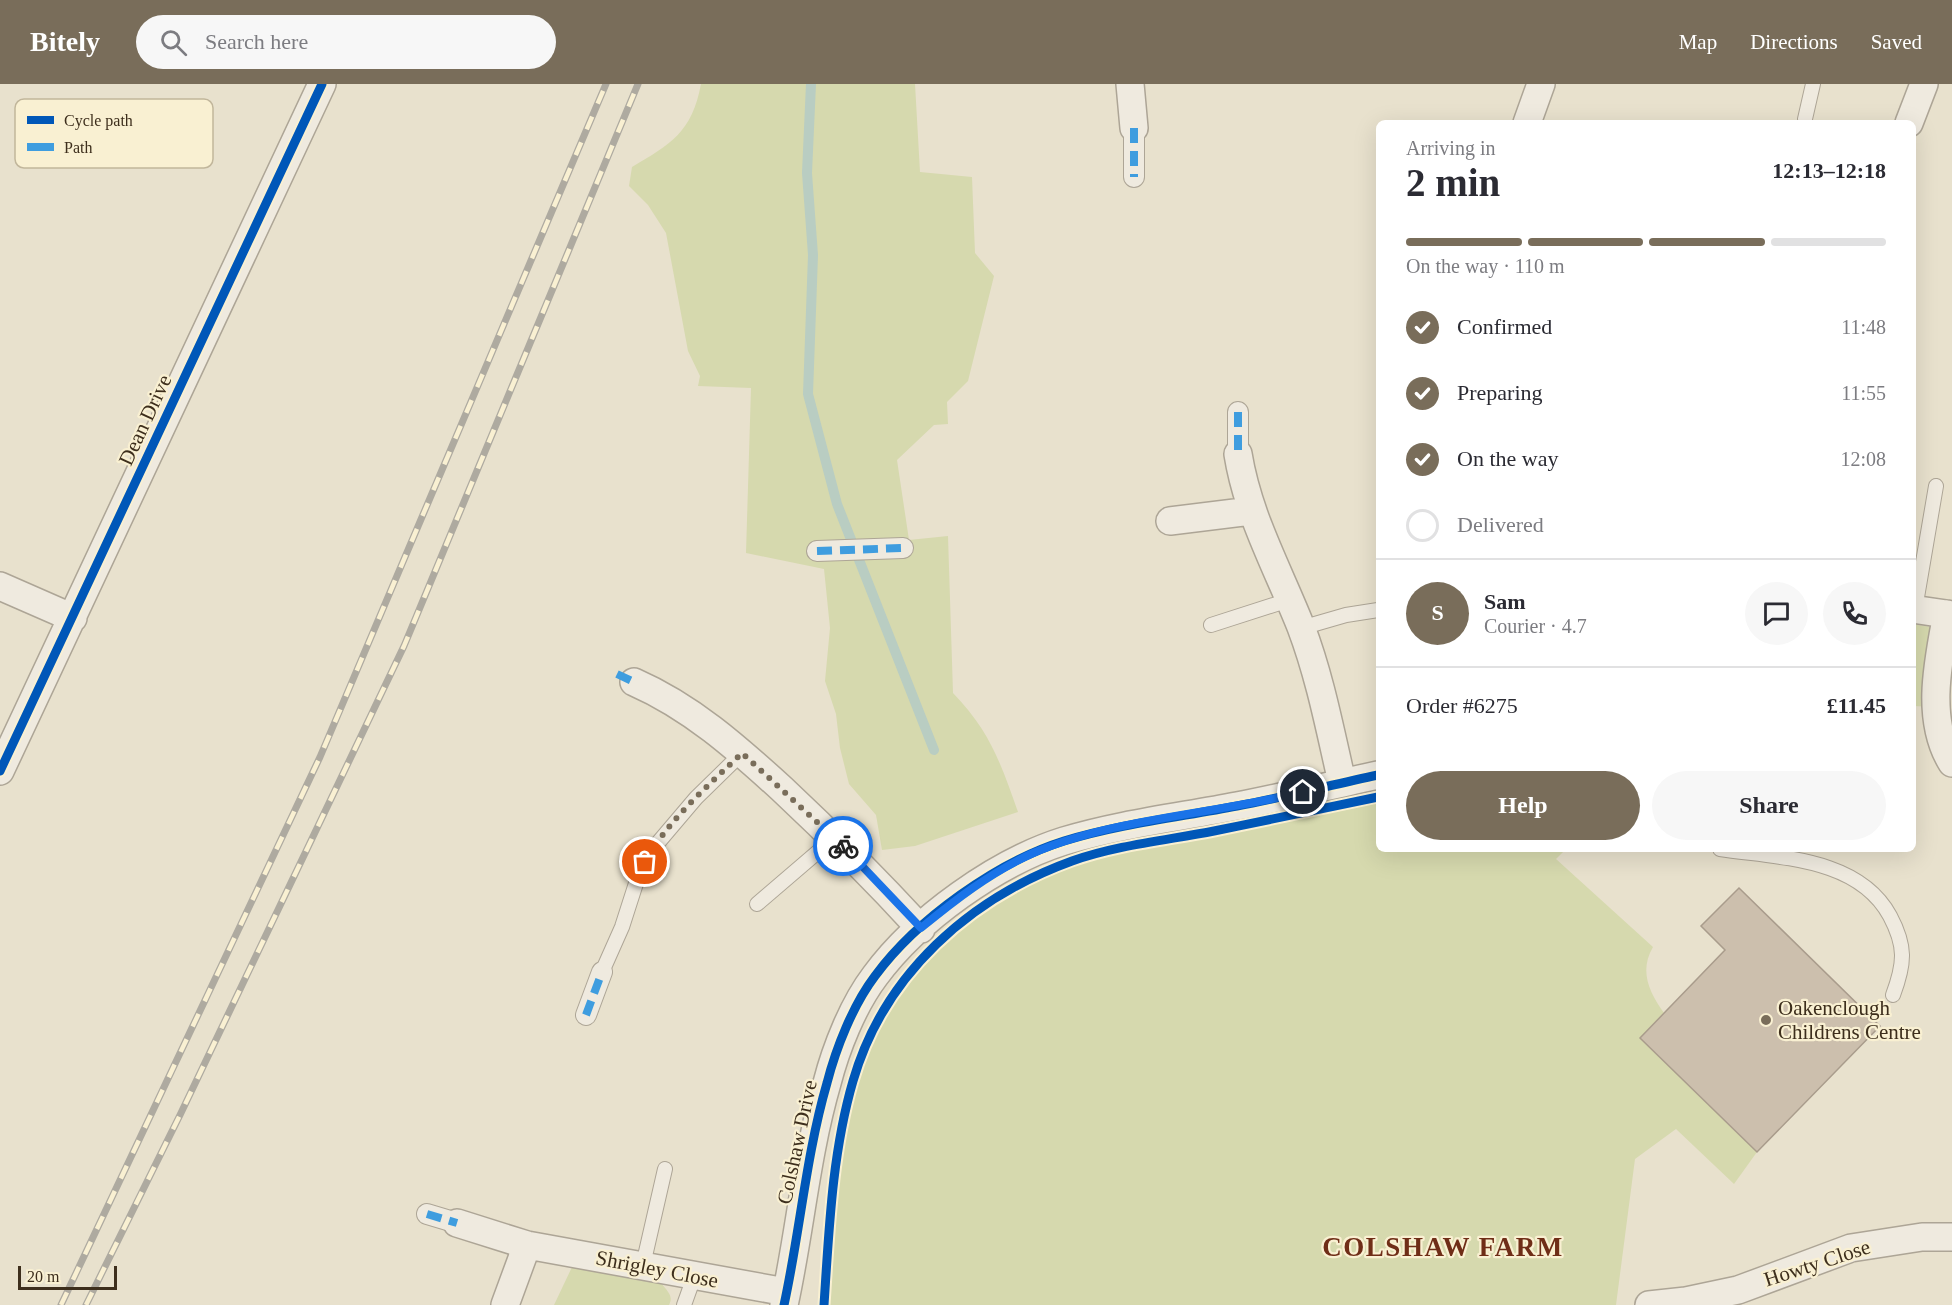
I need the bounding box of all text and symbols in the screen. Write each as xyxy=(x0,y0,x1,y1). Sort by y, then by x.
search box xyxy=(136,15,556,69)
text: Bitely xyxy=(30,26,100,57)
icon: search xyxy=(157,26,190,59)
text: Search here xyxy=(205,29,308,54)
text: Map xyxy=(1679,30,1717,54)
text: Directions xyxy=(1750,30,1838,54)
text: Saved xyxy=(1871,30,1922,54)
legend xyxy=(15,99,213,168)
text: Cycle path xyxy=(64,112,133,130)
text: Arriving in xyxy=(1406,137,1495,159)
text: Path xyxy=(64,139,92,156)
text: 12:13–12:18 xyxy=(1772,158,1886,183)
text: 2 min xyxy=(1406,161,1500,204)
text: On the way · 110 m xyxy=(1406,255,1565,277)
icon: check xyxy=(1406,311,1439,344)
text: Confirmed xyxy=(1457,314,1552,339)
text: 11:48 xyxy=(1841,316,1886,338)
street label: Dean Drive xyxy=(114,371,176,469)
icon: check xyxy=(1406,377,1439,410)
text: Preparing xyxy=(1457,380,1543,405)
text: 11:55 xyxy=(1841,382,1886,404)
icon: check xyxy=(1406,443,1439,476)
text: On the way xyxy=(1457,446,1558,471)
text: 12:08 xyxy=(1840,448,1886,470)
text: Delivered xyxy=(1457,512,1544,537)
button: chat xyxy=(1745,582,1808,645)
button: phone xyxy=(1823,582,1886,645)
text: Sam xyxy=(1484,589,1526,614)
text: S xyxy=(1431,600,1444,625)
text: Courier · 4.7 xyxy=(1484,615,1587,637)
text: Order #6275 xyxy=(1406,693,1518,718)
text: £11.45 xyxy=(1827,693,1886,718)
pin xyxy=(1277,766,1328,817)
button: Help xyxy=(1406,771,1640,840)
button: Share xyxy=(1652,771,1886,840)
icon: home xyxy=(1286,775,1319,808)
courier xyxy=(813,816,873,876)
icon: bike xyxy=(827,830,860,863)
pin xyxy=(619,836,670,887)
icon: bag xyxy=(628,845,661,878)
place label: Oakenclough Childrens Centre xyxy=(1778,996,1921,1044)
marker: Oakenclough Childrens Centre xyxy=(1759,1013,1773,1027)
street label: Colshaw Drive xyxy=(772,1078,822,1206)
district label: COLSHAW FARM xyxy=(1322,1232,1564,1262)
street label: Howty Close xyxy=(1761,1235,1873,1291)
street label: Shrigley Close xyxy=(594,1245,720,1293)
scale bar xyxy=(18,1263,117,1290)
text: 20 m xyxy=(27,1268,59,1285)

